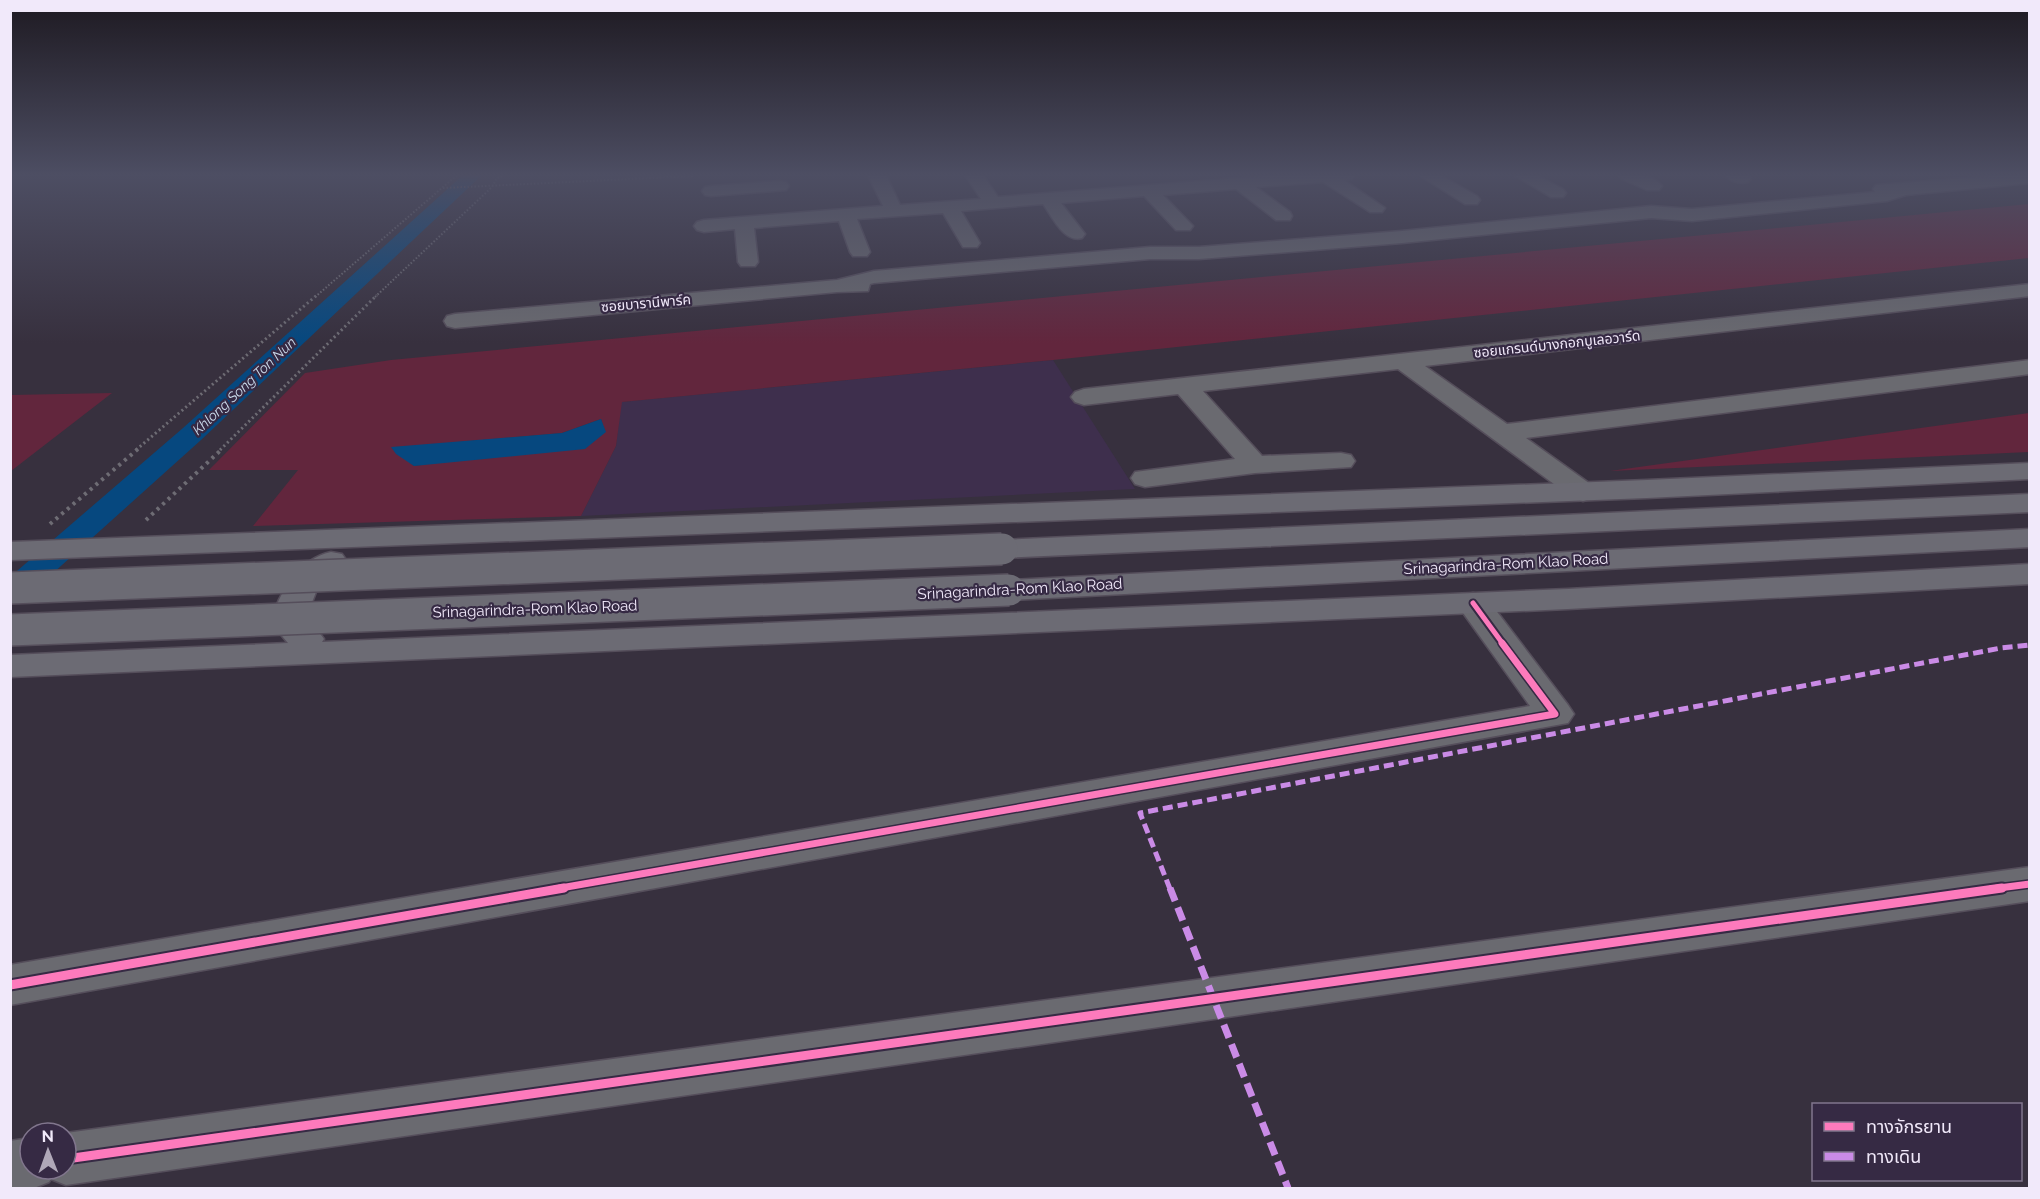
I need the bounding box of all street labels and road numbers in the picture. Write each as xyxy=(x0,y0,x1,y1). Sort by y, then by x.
street label: ซอยบารานีพาร์ค xyxy=(600,291,692,315)
street label: ซอยแกรนด์บางกอกบูเลอวาร์ด xyxy=(1473,327,1641,362)
street label: Srinagarindra-Rom Klao Road xyxy=(1403,550,1609,578)
street label: Srinagarindra-Rom Klao Road xyxy=(917,575,1123,603)
street label: Srinagarindra-Rom Klao Road xyxy=(432,596,638,622)

